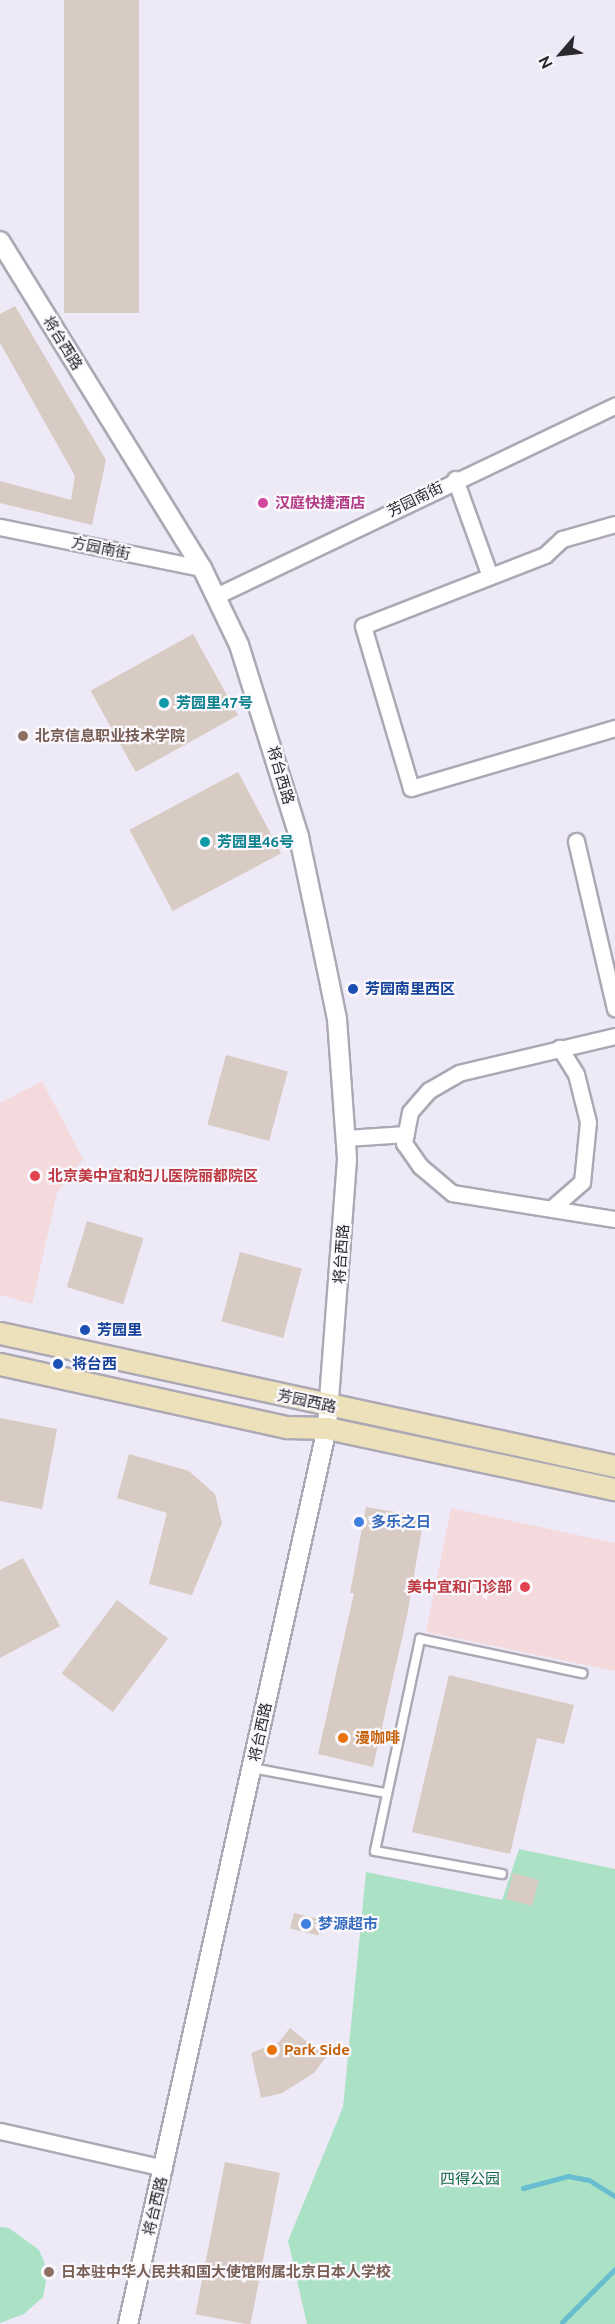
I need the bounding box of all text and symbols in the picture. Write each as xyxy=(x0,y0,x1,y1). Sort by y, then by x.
north arrow xyxy=(531,24,591,84)
text: N xyxy=(534,53,556,72)
street label: 将台西路 xyxy=(39,313,87,373)
street label: 芳园南街 xyxy=(384,478,446,520)
place label: 汉庭快捷酒店 xyxy=(275,494,365,512)
marker: 汉庭快捷酒店 xyxy=(256,496,270,510)
street label: 方园南街 xyxy=(70,533,132,563)
place label: 芳园里47号 xyxy=(176,694,253,712)
marker: 芳园里47号 xyxy=(157,696,171,710)
place label: 北京信息职业技术学院 xyxy=(35,727,185,745)
marker: 北京信息职业技术学院 xyxy=(16,729,30,743)
street label: 将台西路 xyxy=(264,744,298,806)
place label: 芳园里46号 xyxy=(217,833,294,851)
marker: 芳园里46号 xyxy=(198,835,212,849)
place label: 芳园南里西区 xyxy=(365,980,455,998)
marker: 芳园南里西区 xyxy=(346,982,360,996)
marker: 北京美中宜和妇儿医院丽都院区 xyxy=(26,1167,44,1185)
place label: 北京美中宜和妇儿医院丽都院区 xyxy=(48,1167,258,1185)
street label: 将台西路 xyxy=(330,1223,352,1285)
place label: 芳园里 xyxy=(97,1321,142,1339)
marker: 芳园里 xyxy=(78,1323,92,1337)
marker: 将台西 xyxy=(49,1355,67,1373)
place label: 将台西 xyxy=(72,1355,117,1373)
street label: 芳园西路 xyxy=(276,1386,338,1416)
place label: 多乐之日 xyxy=(371,1513,431,1531)
marker: 多乐之日 xyxy=(352,1515,366,1529)
place label: 美中宜和门诊部 xyxy=(407,1578,512,1596)
marker: 美中宜和门诊部 xyxy=(516,1578,534,1596)
street label: 将台西路 xyxy=(245,1701,275,1763)
place label: 漫咖啡 xyxy=(355,1729,400,1747)
marker: 漫咖啡 xyxy=(336,1731,350,1745)
place label: 梦源超市 xyxy=(318,1915,378,1933)
marker: 梦源超市 xyxy=(299,1917,313,1931)
place label: Park Side xyxy=(284,2041,350,2059)
marker: Park Side xyxy=(265,2043,279,2057)
park label: 四得公园 xyxy=(440,2170,500,2188)
street label: 将台西路 xyxy=(139,2175,171,2237)
place label: 日本驻中华人民共和国大使馆附属北京日本人学校 xyxy=(61,2263,391,2281)
marker: 日本驻中华人民共和国大使馆附属北京日本人学校 xyxy=(42,2265,56,2279)

